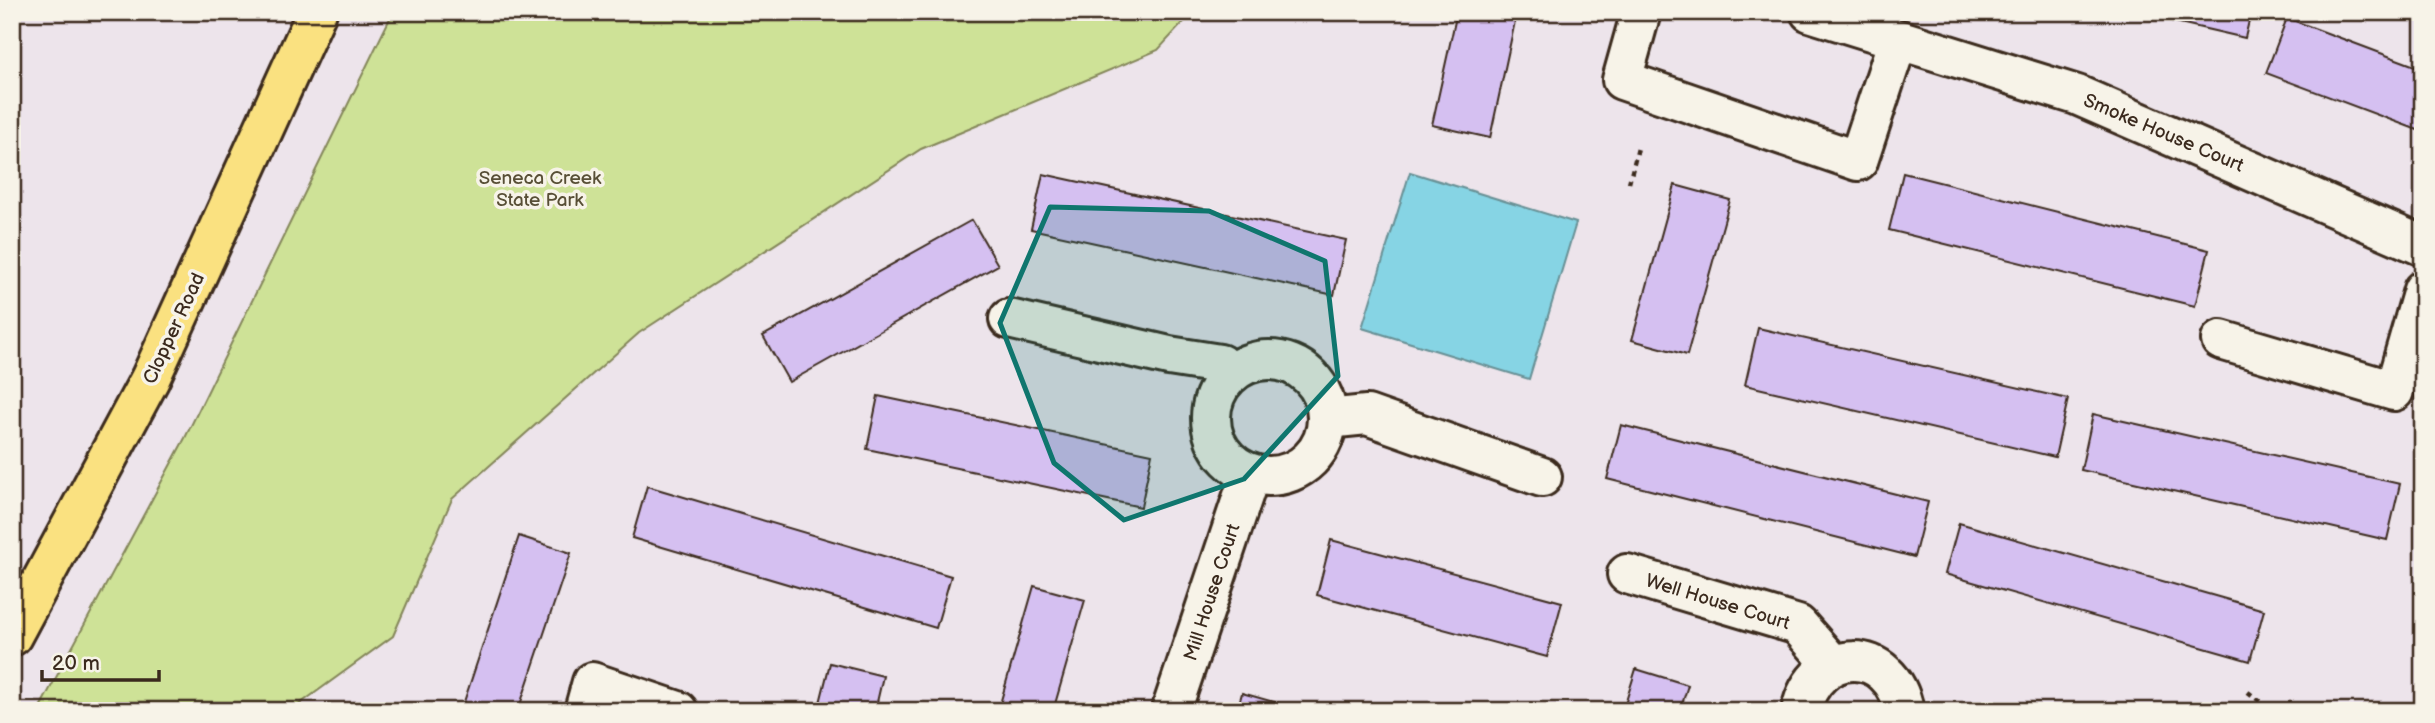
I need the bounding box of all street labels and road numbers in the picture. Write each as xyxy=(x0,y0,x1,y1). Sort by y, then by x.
street label: Smoke House Court xyxy=(2080,89,2247,178)
street label: Clopper Road xyxy=(139,270,210,388)
street label: Mill House Court xyxy=(1179,521,1245,664)
street label: Well House Court xyxy=(1643,570,1793,635)

